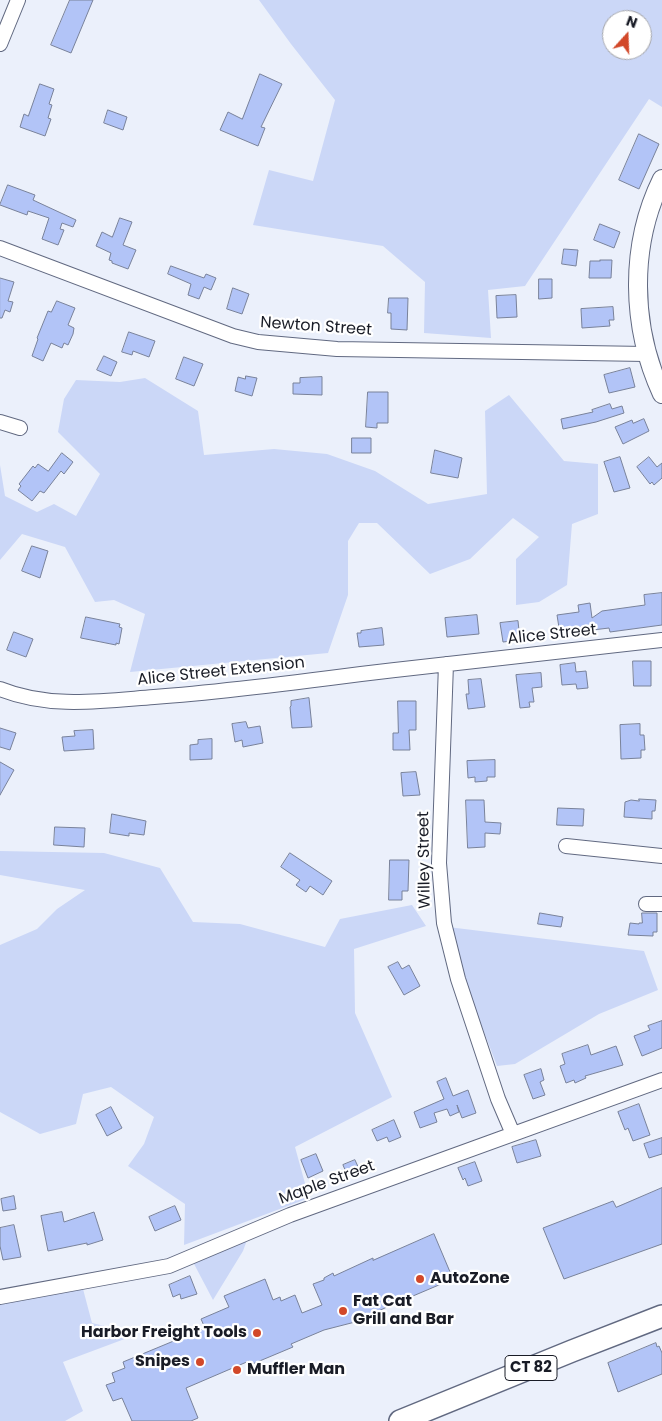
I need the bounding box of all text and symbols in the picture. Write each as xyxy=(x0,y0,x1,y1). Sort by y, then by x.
north arrow xyxy=(602,10,652,60)
text: N xyxy=(623,11,640,33)
street label: Newton Street xyxy=(260,314,372,340)
street label: Alice Street xyxy=(507,621,597,649)
street label: Alice Street Extension xyxy=(136,654,306,690)
street label: Willey Street xyxy=(415,811,435,909)
street label: Maple Street xyxy=(277,1157,377,1209)
place label: AutoZone xyxy=(430,1269,510,1289)
marker: AutoZone xyxy=(414,1273,426,1285)
place label: Fat Cat Grill and Bar xyxy=(353,1292,454,1330)
marker: Fat Cat Grill and Bar xyxy=(337,1305,349,1317)
place label: Harbor Freight Tools xyxy=(81,1323,247,1343)
marker: Harbor Freight Tools xyxy=(251,1327,263,1339)
place label: Snipes xyxy=(135,1352,190,1372)
marker: Snipes xyxy=(194,1356,206,1368)
road number: CT 82 xyxy=(505,1356,557,1380)
place label: Muffler Man xyxy=(247,1360,345,1380)
marker: Muffler Man xyxy=(231,1364,243,1376)

